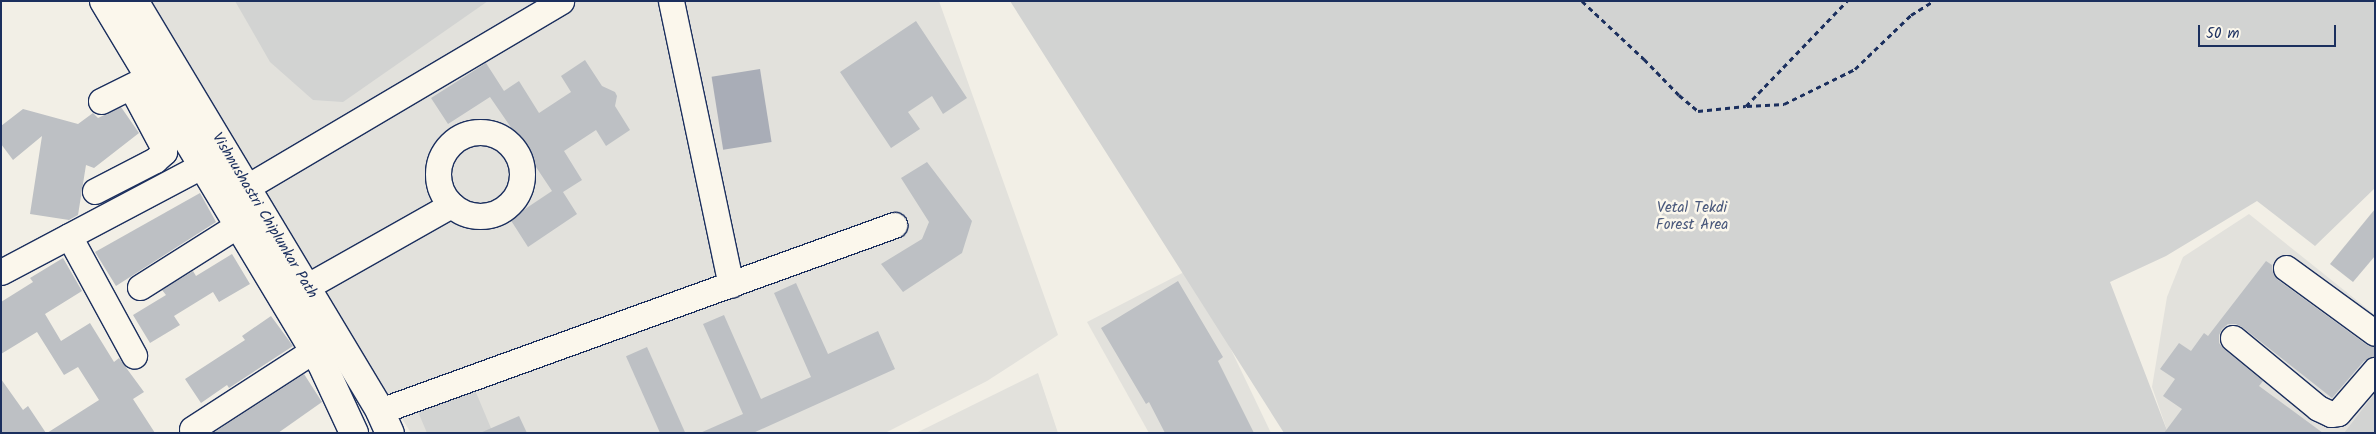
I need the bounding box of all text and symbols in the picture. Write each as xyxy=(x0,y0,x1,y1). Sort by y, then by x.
scale bar xyxy=(2201,15,2338,47)
text: 50 m xyxy=(2206,22,2240,46)
street label: Vishnushastri Chiplunkar Path xyxy=(207,130,321,302)
park label: Vetal Tekdi Forest Area xyxy=(1656,199,1728,234)

